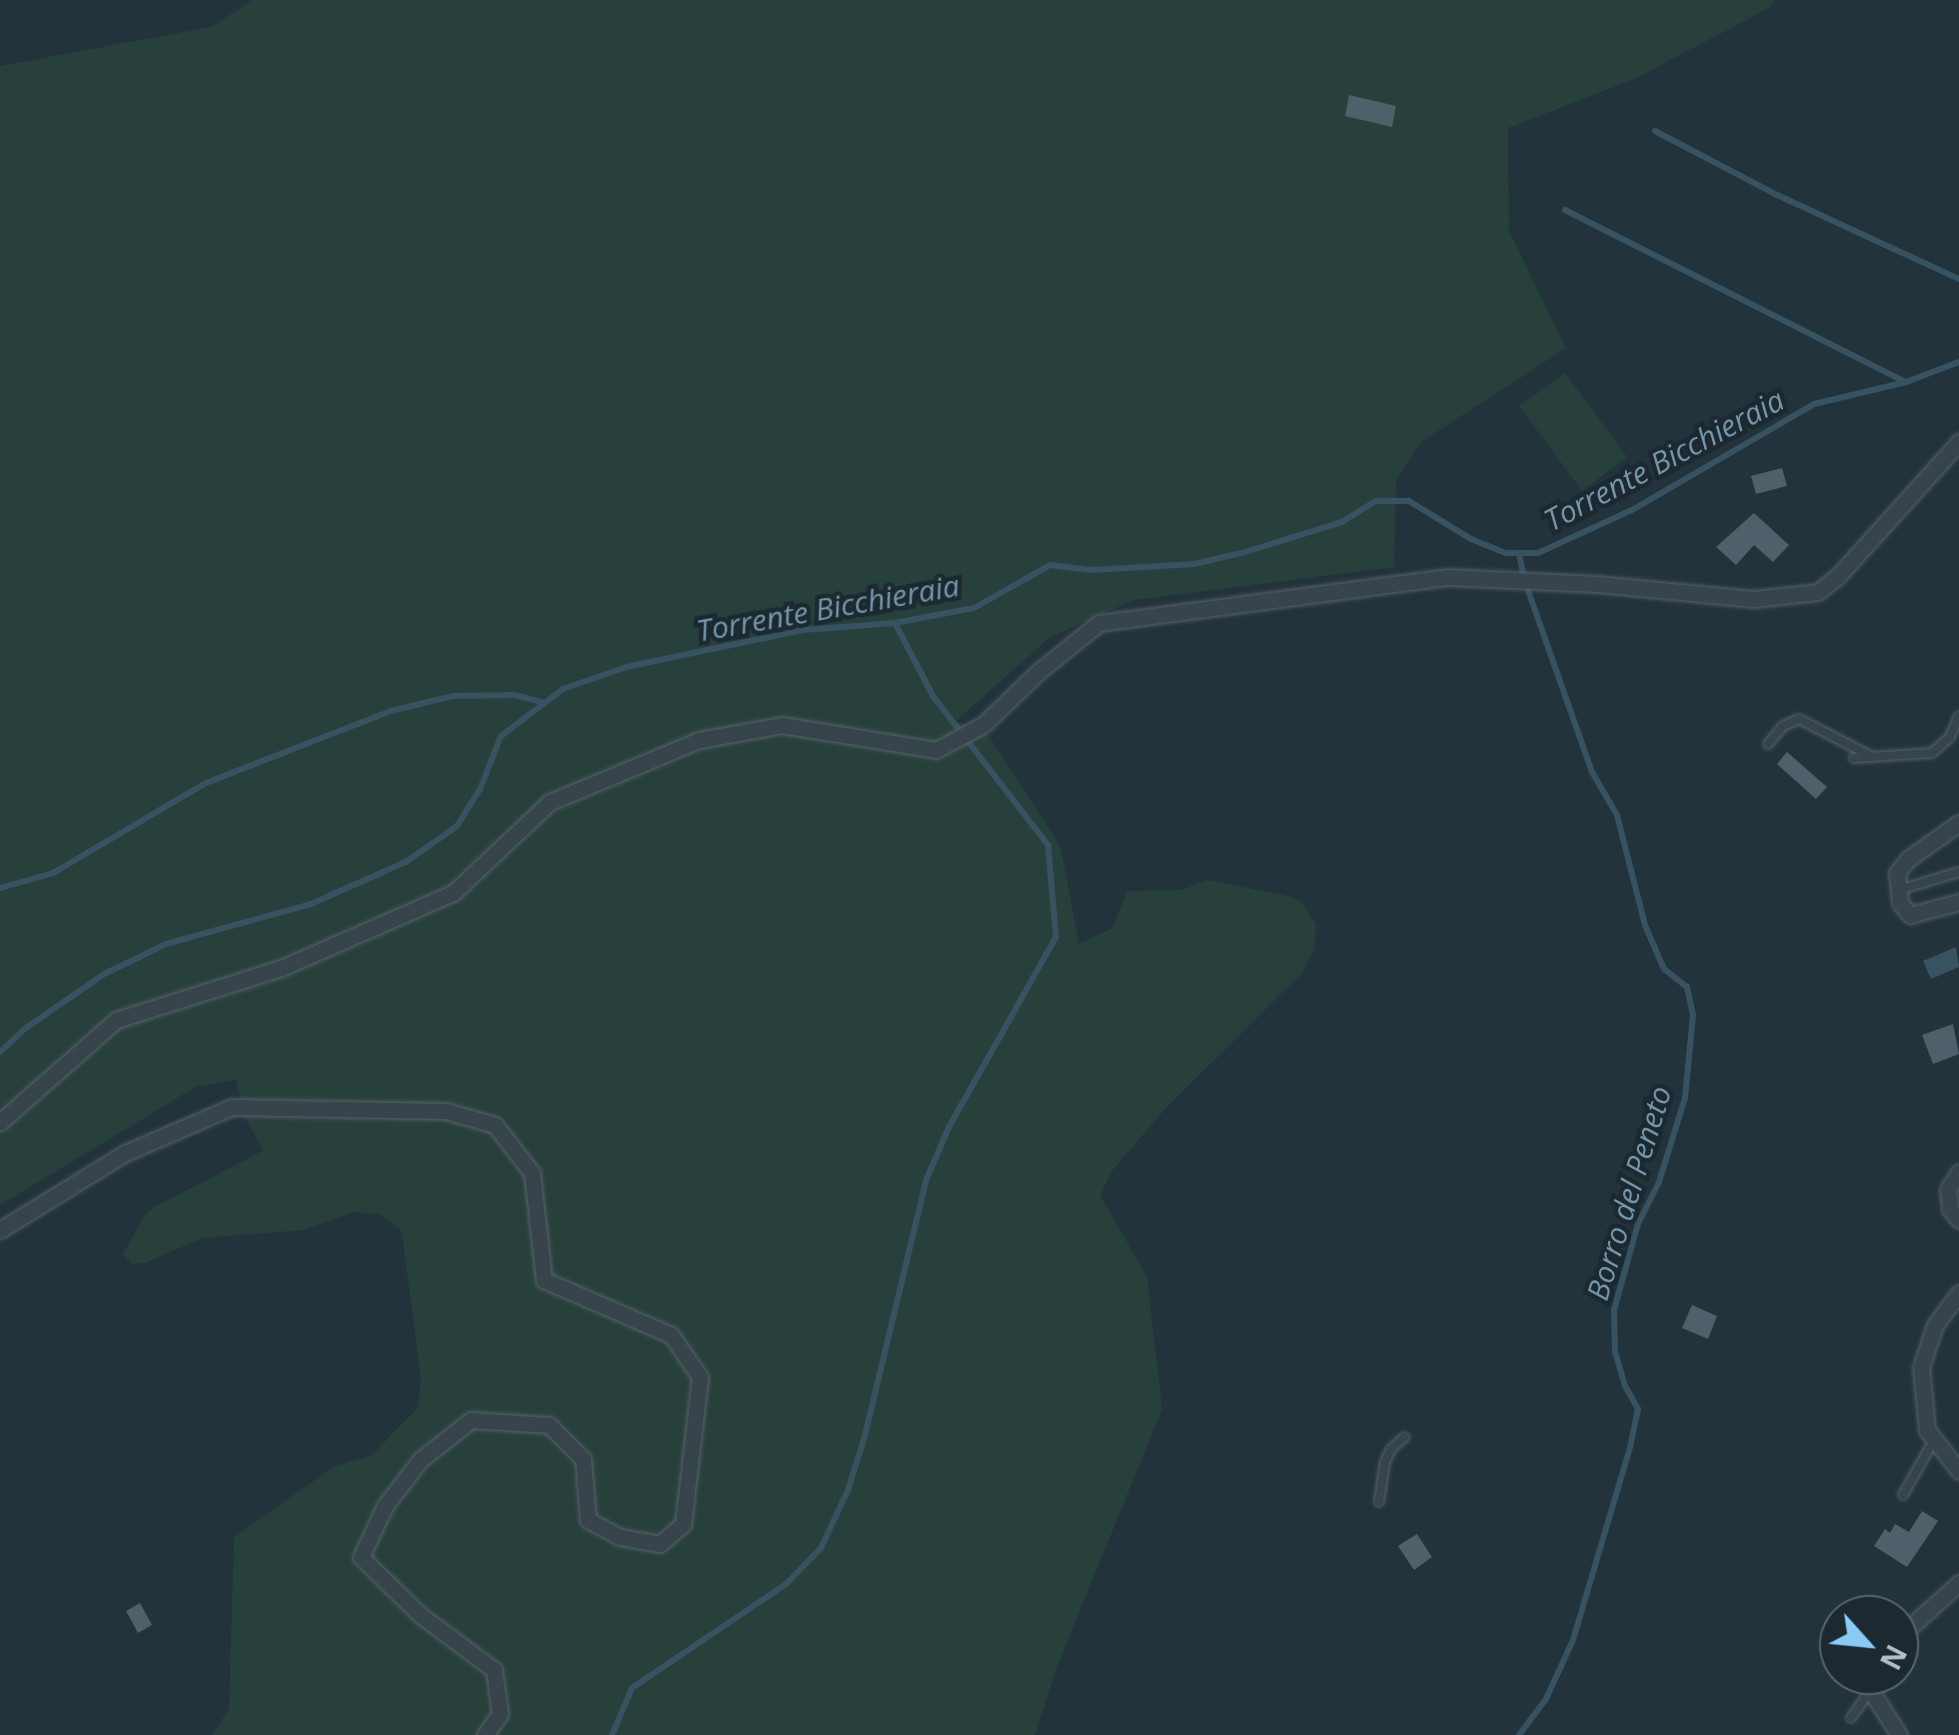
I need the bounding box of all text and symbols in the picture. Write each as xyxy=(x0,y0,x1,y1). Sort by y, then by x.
water label: Torrente Bicchieraia xyxy=(1538,382,1790,538)
water label: Torrente Bicchieraia xyxy=(694,567,962,649)
water label: Borro del Peneto xyxy=(1579,1082,1679,1304)
north arrow xyxy=(1819,1595,1919,1695)
text: N xyxy=(1872,1639,1916,1676)

